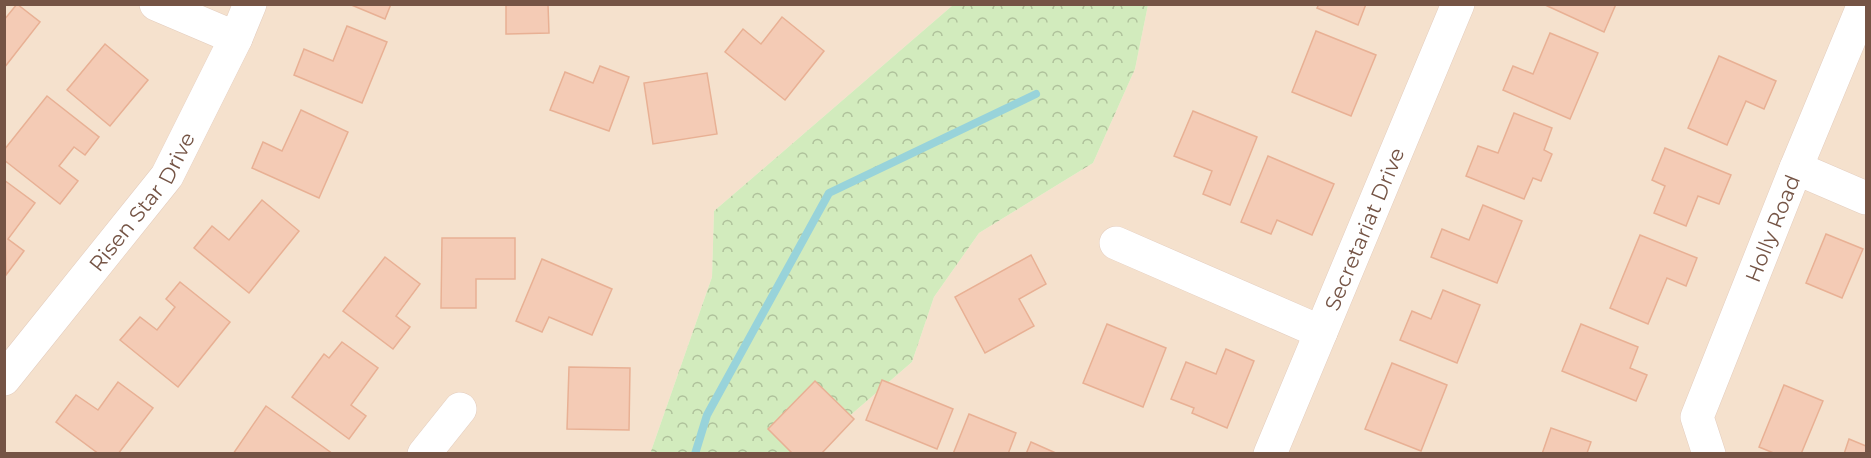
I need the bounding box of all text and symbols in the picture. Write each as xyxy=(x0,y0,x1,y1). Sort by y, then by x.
street label: Risen Star Drive xyxy=(83,128,199,276)
street label: Secretariat Drive xyxy=(1319,144,1409,314)
street label: Holly Road xyxy=(1739,171,1805,286)

